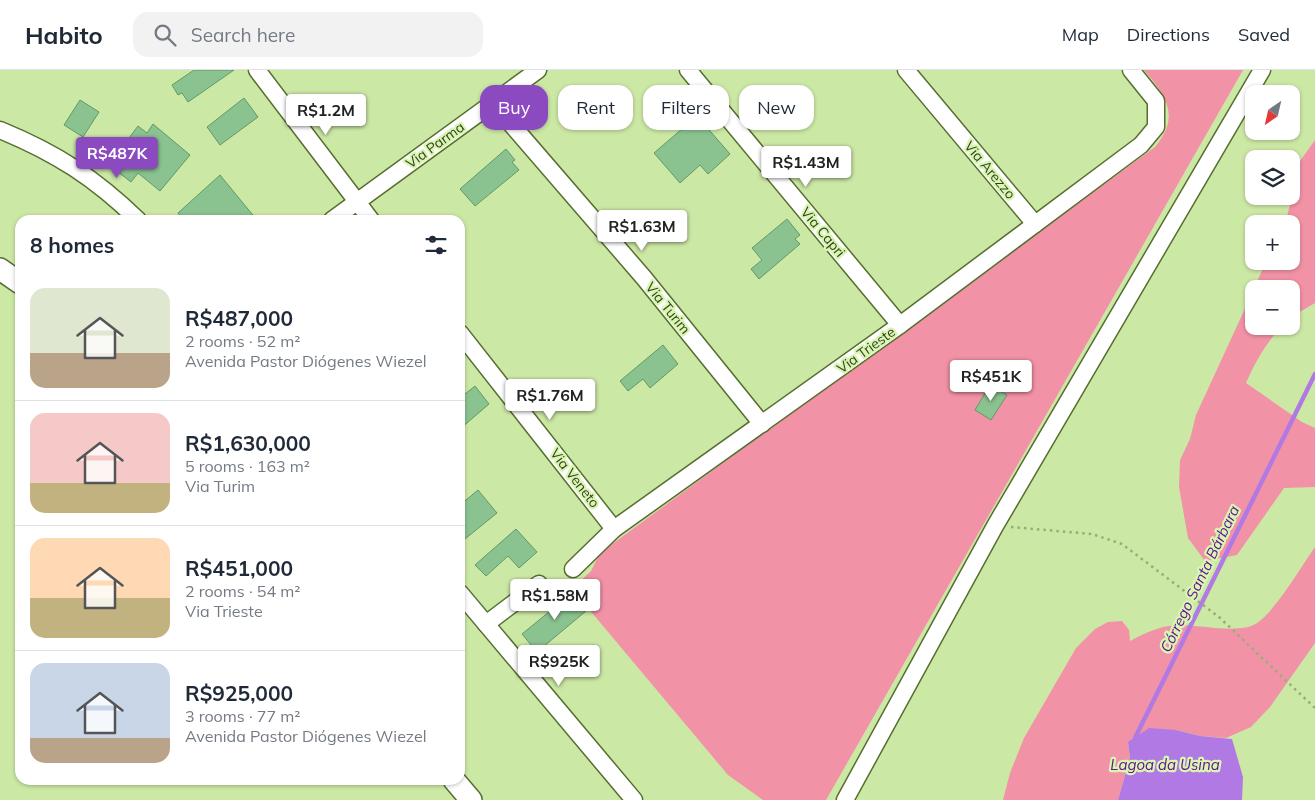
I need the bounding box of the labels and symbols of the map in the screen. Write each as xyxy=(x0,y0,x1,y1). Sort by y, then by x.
north arrow xyxy=(1245,85,1300,140)
pin: R$1.2M xyxy=(285,93,367,136)
street label: Via Parma xyxy=(402,118,468,172)
pin: R$487K xyxy=(76,136,158,179)
street label: Via Arezzo xyxy=(960,137,1020,203)
pin: R$1.43M xyxy=(760,146,852,188)
street label: Via Capri xyxy=(797,203,849,261)
pin: R$1.63M xyxy=(596,210,688,252)
street label: Via Turim xyxy=(642,278,694,338)
street label: Via Trieste xyxy=(833,323,899,377)
pin: R$451K xyxy=(950,360,1032,402)
pin: R$1.76M xyxy=(504,378,596,421)
street label: Via Veneto xyxy=(546,445,604,511)
water label: Córrego Santa Bárbara xyxy=(1156,502,1243,655)
pin: R$1.58M xyxy=(509,578,601,621)
pin: R$925K xyxy=(518,644,600,687)
water label: Lagoa da Usina xyxy=(1110,755,1220,774)

